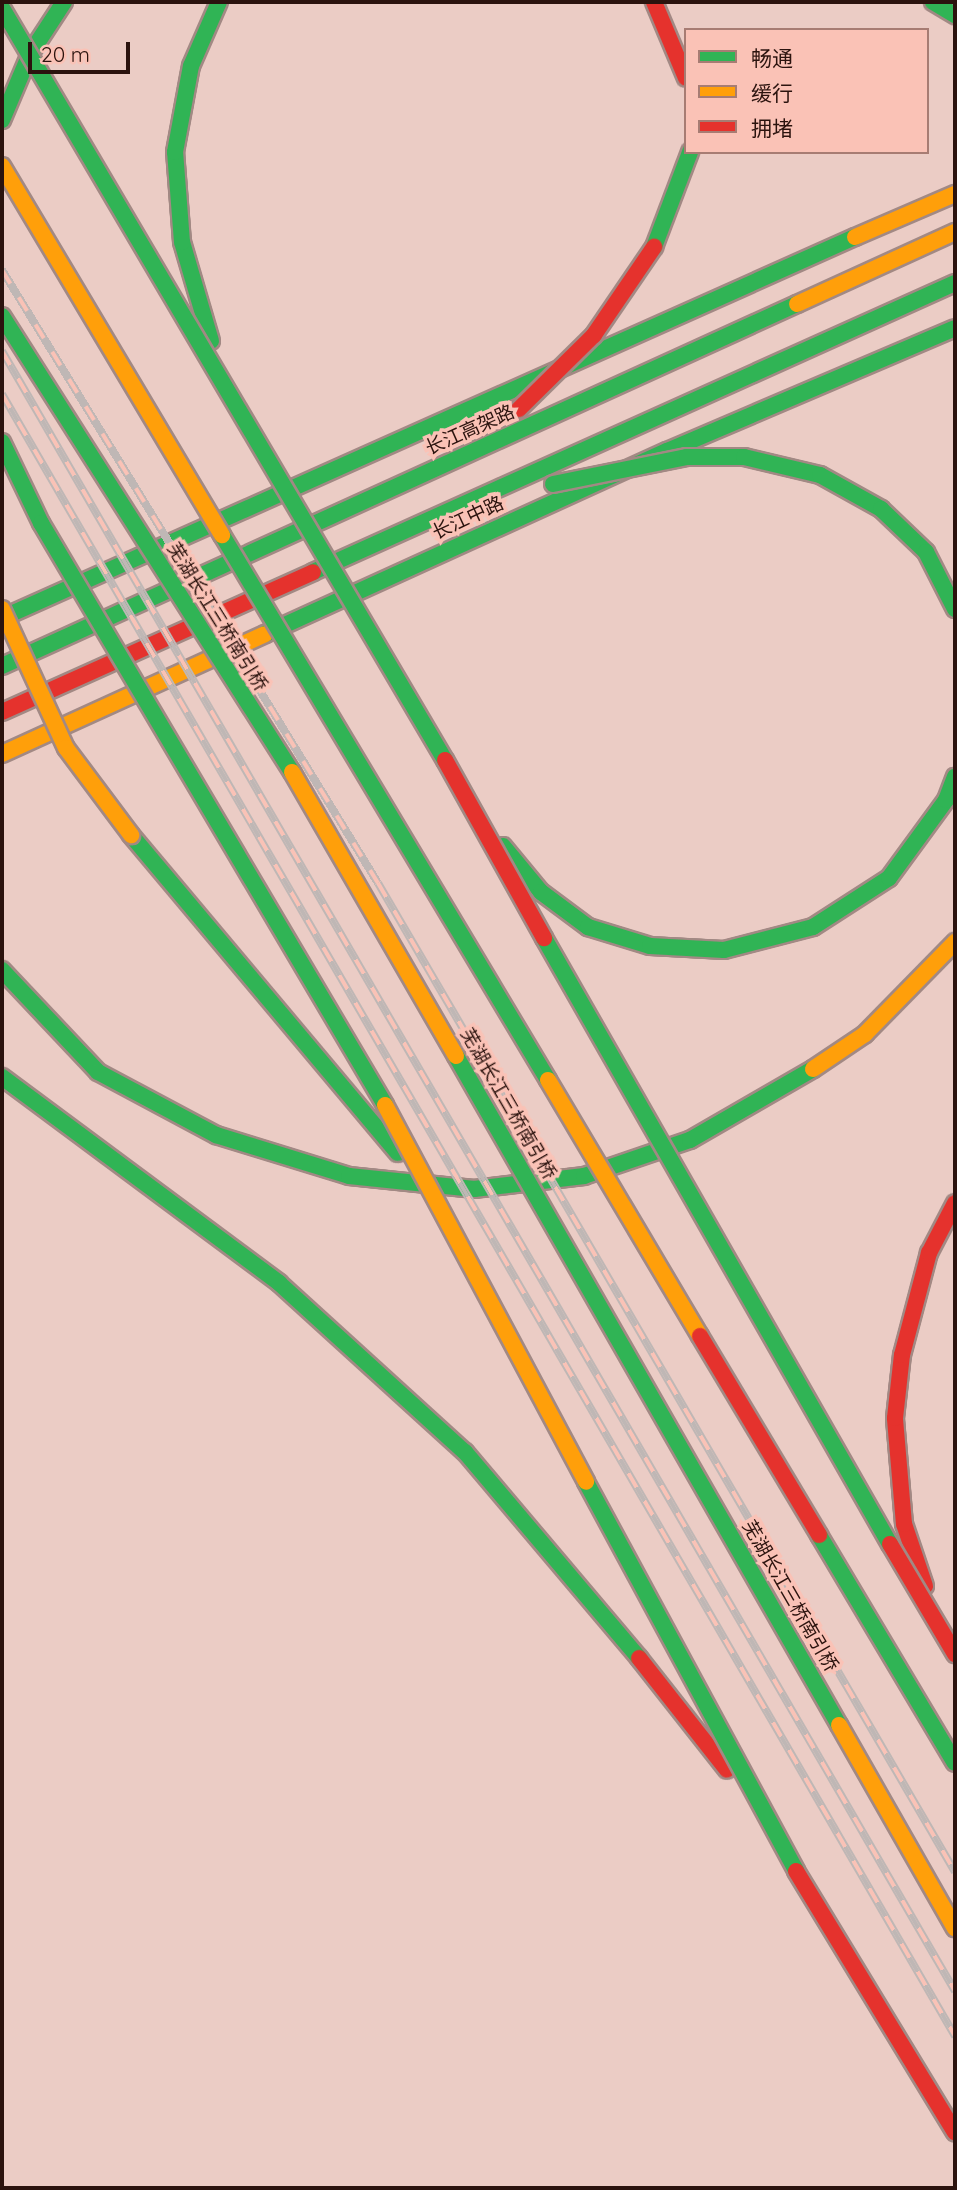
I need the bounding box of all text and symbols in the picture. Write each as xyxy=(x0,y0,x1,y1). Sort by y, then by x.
scale bar xyxy=(32,28,133,72)
legend xyxy=(684,28,929,154)
text: 20 m xyxy=(41,41,90,67)
text: 畅通 xyxy=(751,45,793,71)
text: 缓行 xyxy=(751,80,793,106)
text: 拥堵 xyxy=(751,115,793,141)
street label: 长江高架路 xyxy=(422,400,518,460)
street label: 长江中路 xyxy=(429,492,507,544)
street label: 芜湖长江三桥南引桥 xyxy=(162,538,272,696)
street label: 芜湖长江三桥南引桥 xyxy=(455,1024,561,1184)
street label: 芜湖长江三桥南引桥 xyxy=(737,1516,843,1676)

